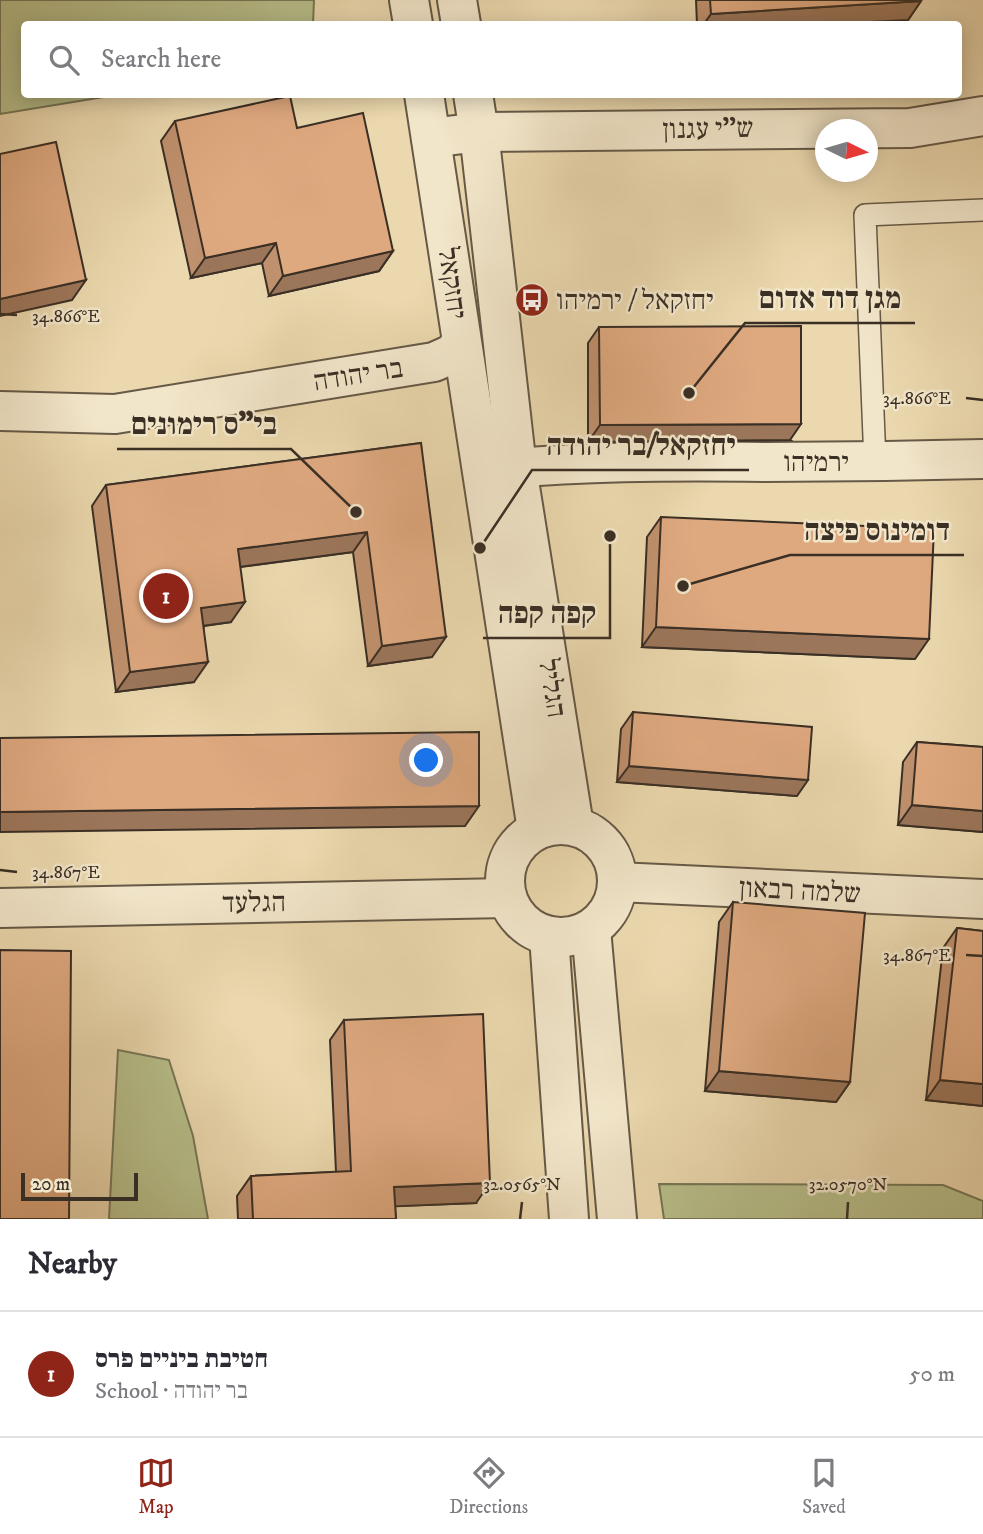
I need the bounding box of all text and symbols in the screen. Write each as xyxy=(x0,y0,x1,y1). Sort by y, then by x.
search box xyxy=(21,21,962,98)
icon: search xyxy=(45,41,83,79)
text: Search here xyxy=(101,43,221,76)
street label: ש"י עגנון xyxy=(662,111,754,147)
north arrow xyxy=(815,119,878,182)
street label: יחזקאל xyxy=(430,245,474,321)
callout: מגן דוד אדום xyxy=(745,272,915,323)
bus stop icon: יחזקאל / ירמיהו xyxy=(513,281,551,319)
text: מגן דוד אדום xyxy=(759,281,901,318)
place label: יחזקאל / ירמיהו xyxy=(556,283,714,318)
text: 34.866°E xyxy=(32,306,100,328)
street label: בר יהודה xyxy=(311,351,405,399)
text: 34.866°E xyxy=(883,388,951,410)
callout: בי"ס רימונים xyxy=(117,398,291,449)
text: בי"ס רימונים xyxy=(131,407,277,444)
callout: יחזקאל/בר יהודה xyxy=(532,419,749,470)
text: יחזקאל/בר יהודה xyxy=(546,428,736,465)
street label: ירמיהו xyxy=(783,445,849,480)
callout: דומינוס פיצה xyxy=(790,504,964,555)
text: דומינוס פיצה xyxy=(804,513,950,550)
pin: 1 xyxy=(143,570,189,622)
callout: קפה קפה xyxy=(483,587,610,638)
text: קפה קפה xyxy=(498,596,596,633)
street label: הגליל xyxy=(530,656,574,720)
your location xyxy=(409,743,443,777)
text: 34.867°E xyxy=(32,862,100,884)
street label: שלמה רבאון xyxy=(738,870,862,912)
street label: הגלעד xyxy=(222,885,286,921)
text: 34.867°E xyxy=(883,945,951,967)
scale bar xyxy=(21,1170,138,1202)
text: 20 m xyxy=(32,1173,70,1196)
text: 32.0565°N xyxy=(483,1174,561,1196)
text: 32.0570°N xyxy=(809,1174,887,1196)
text: Nearby xyxy=(28,1246,117,1283)
text: חטיבת ביניים פרס xyxy=(95,1343,268,1376)
text: 1 xyxy=(47,1360,55,1389)
text: 50 m xyxy=(909,1360,955,1389)
text: School · בר יהודה xyxy=(95,1377,248,1406)
tab: Map xyxy=(137,1454,175,1519)
tab: Directions xyxy=(449,1454,528,1519)
tab: Saved xyxy=(802,1454,846,1519)

